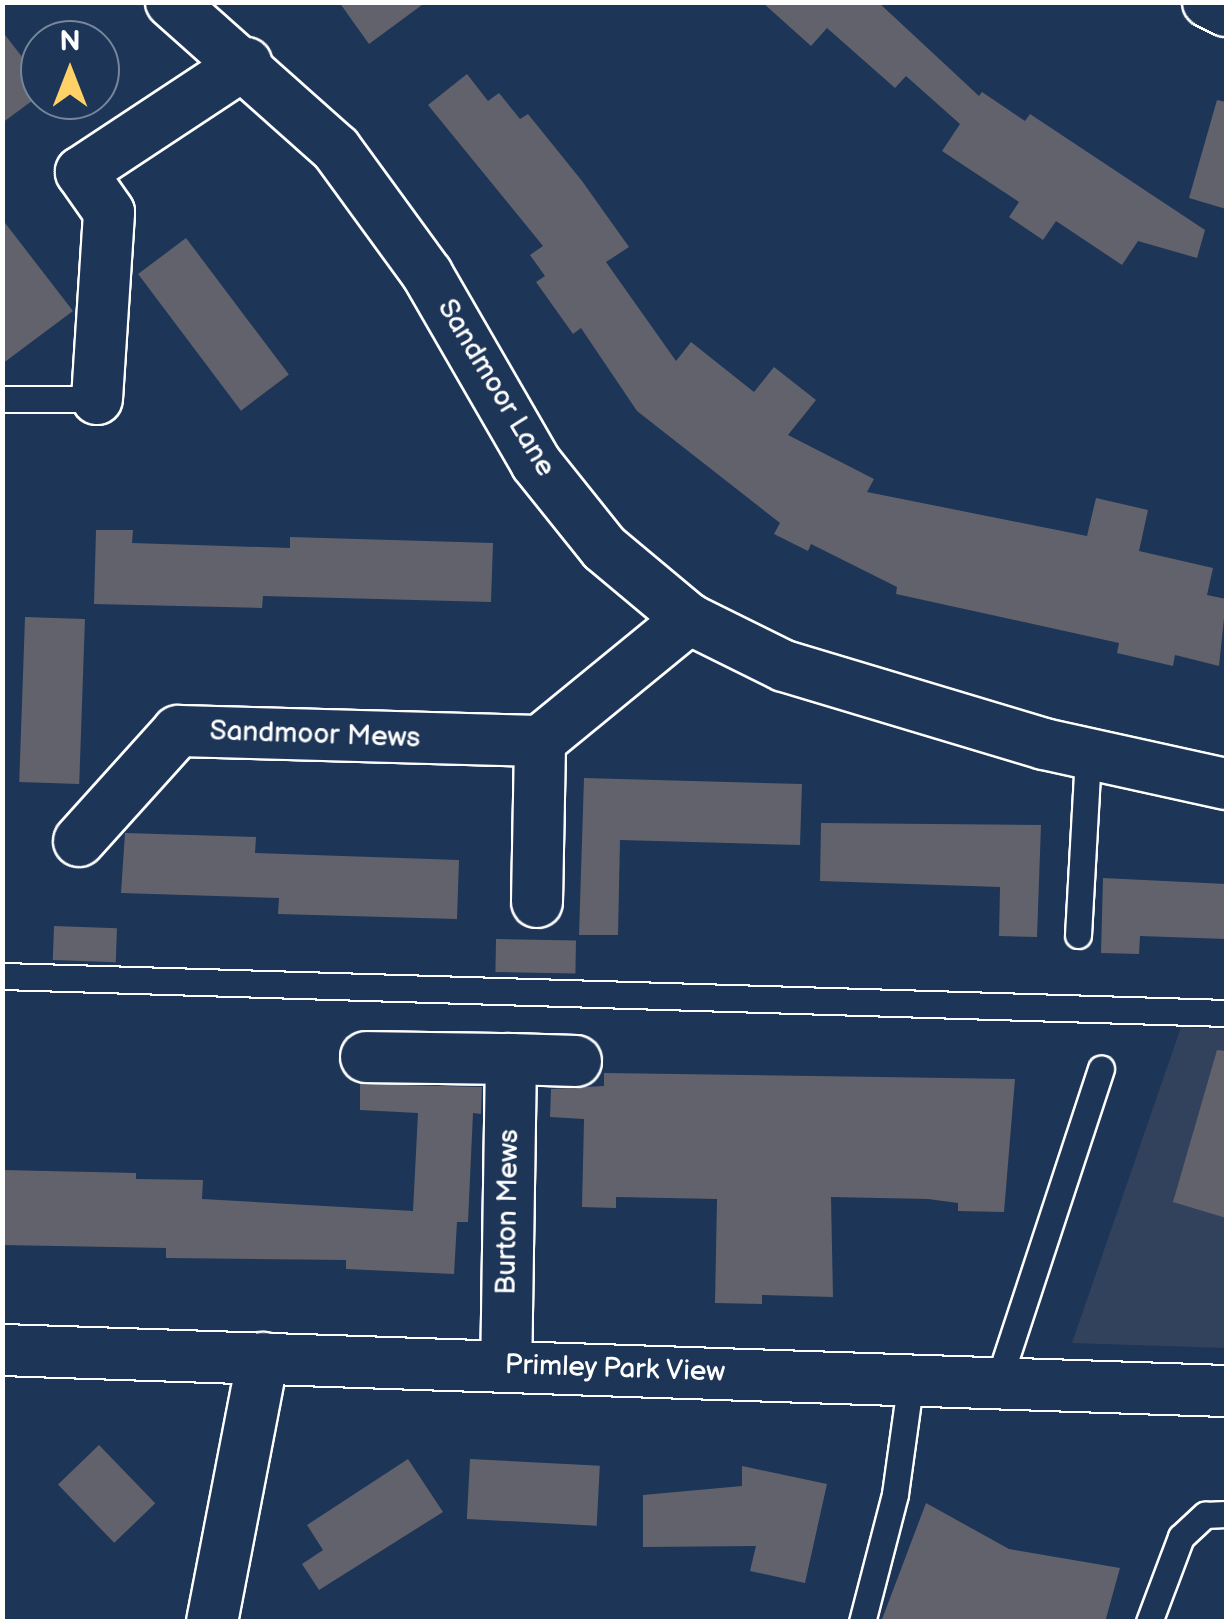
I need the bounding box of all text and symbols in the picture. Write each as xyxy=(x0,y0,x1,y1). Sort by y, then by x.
north arrow xyxy=(20,20,120,120)
text: N xyxy=(59,25,81,58)
street label: Sandmoor Lane xyxy=(430,293,562,483)
street label: Sandmoor Mews xyxy=(209,715,421,755)
street label: Burton Mews xyxy=(490,1129,526,1295)
street label: Primley Park View xyxy=(503,1348,727,1390)

